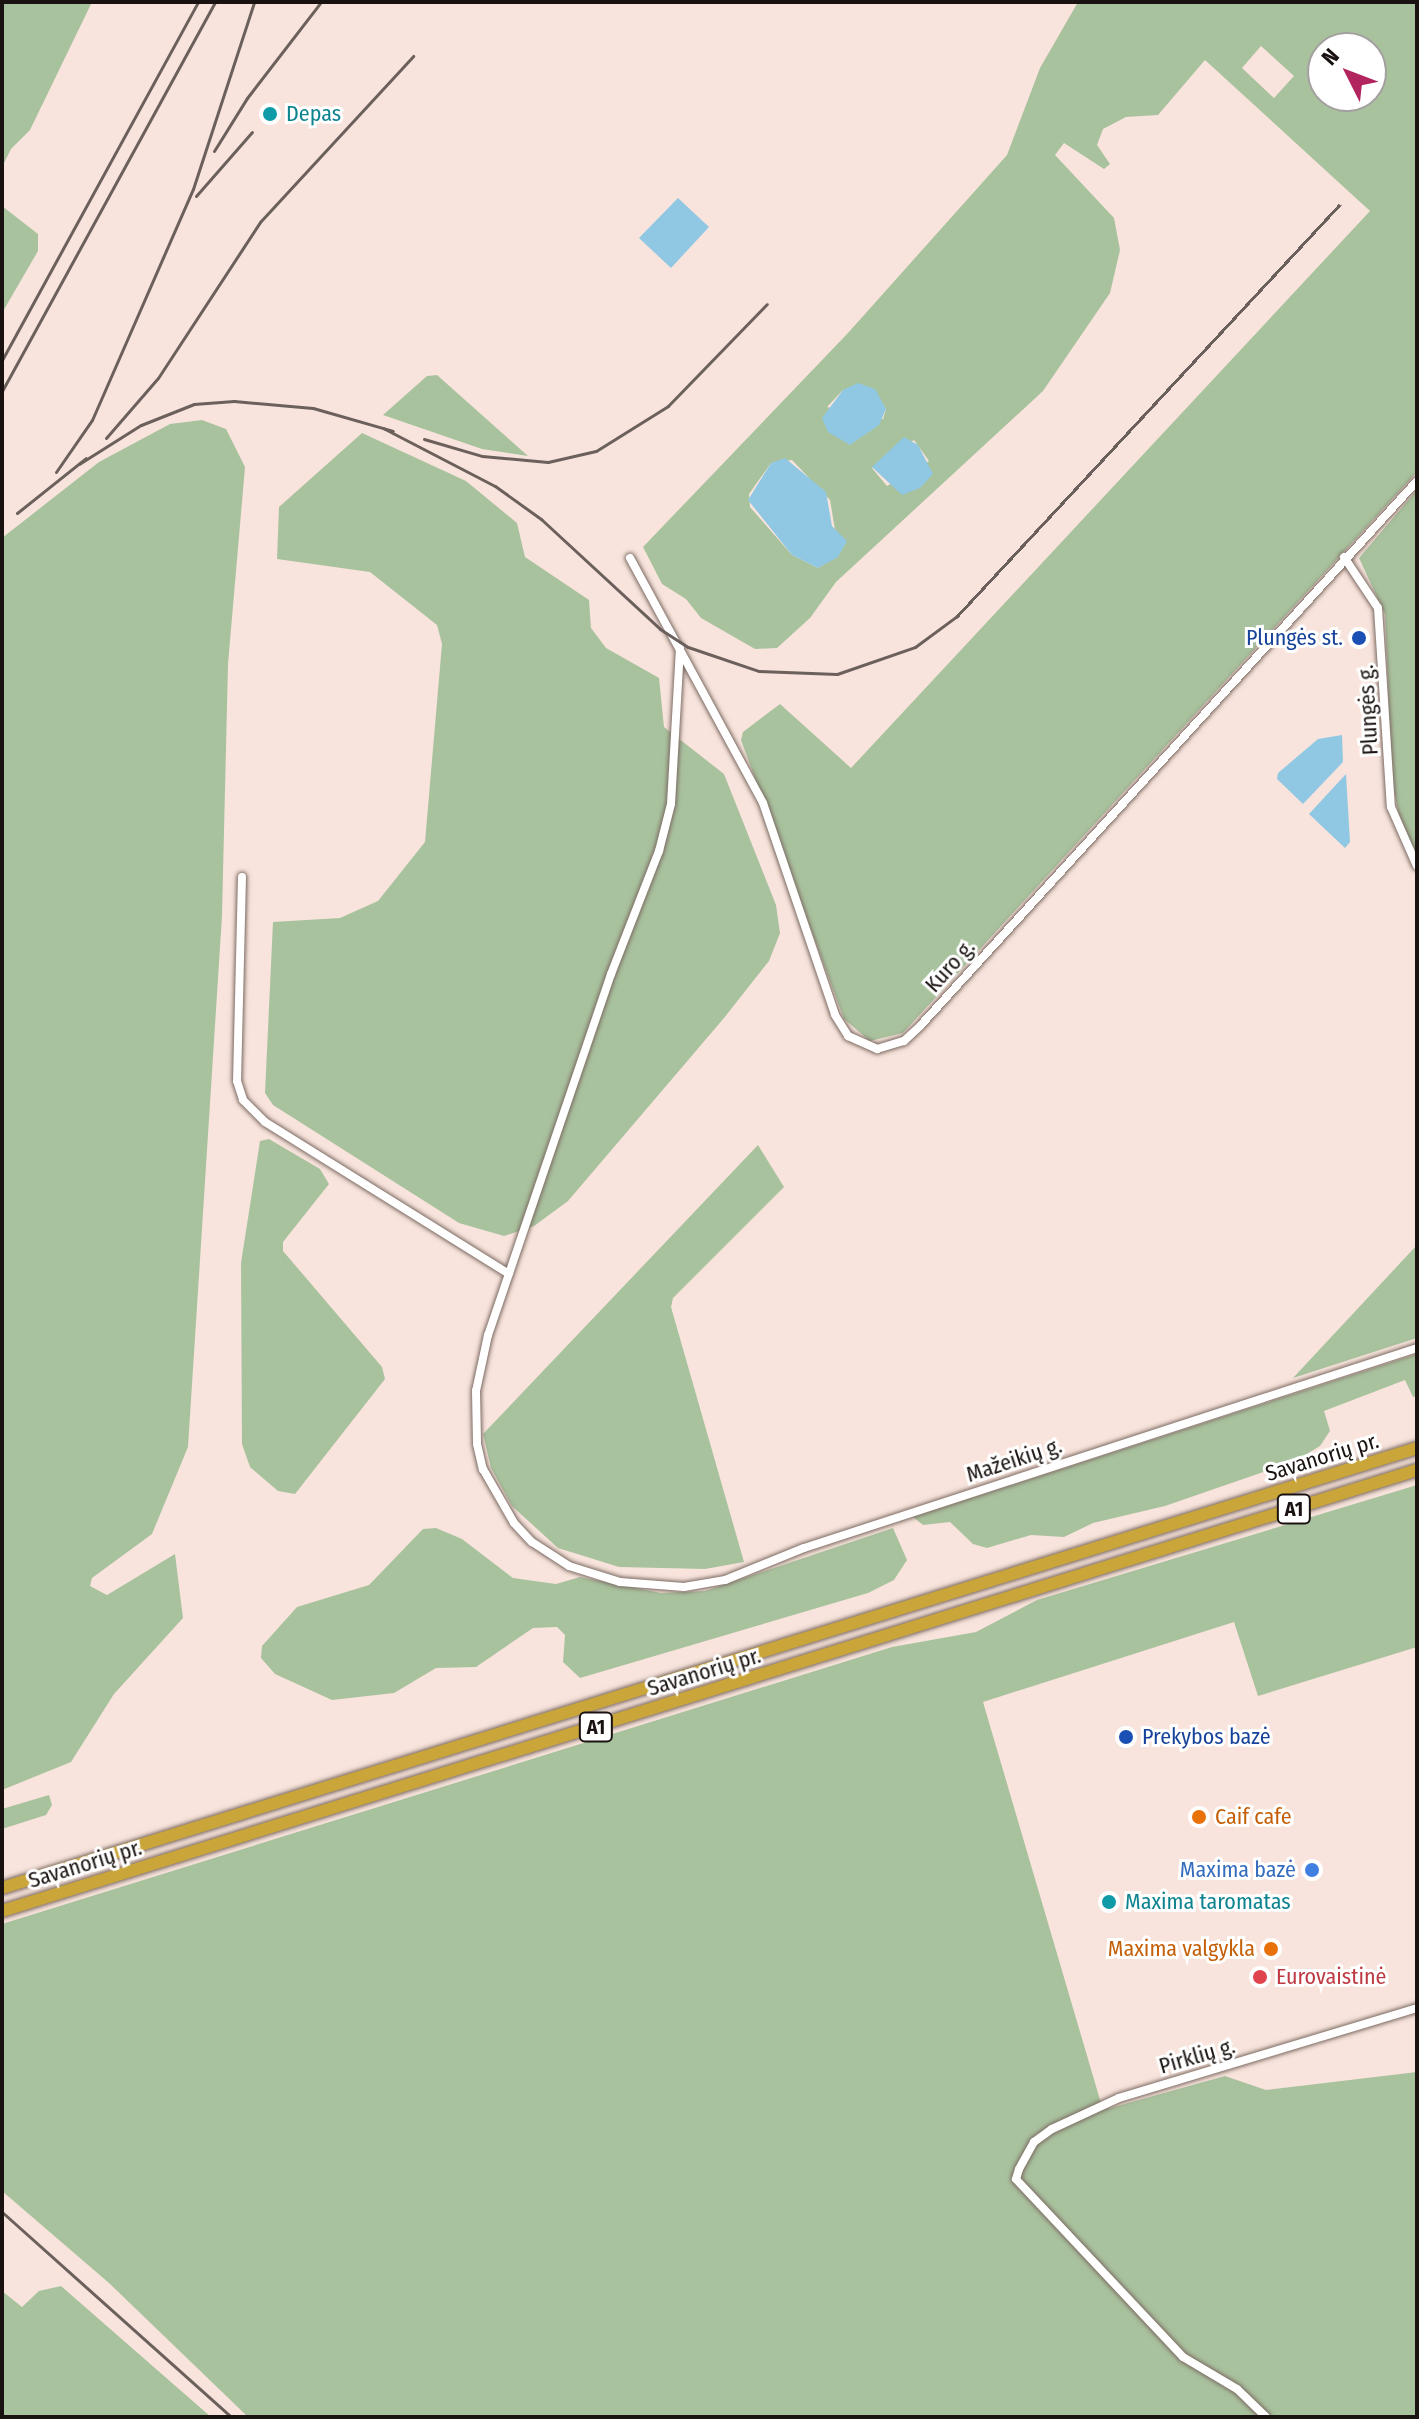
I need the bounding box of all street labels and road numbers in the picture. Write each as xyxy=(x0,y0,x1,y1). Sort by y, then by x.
street label: Plungės g. xyxy=(1352,664,1384,756)
street label: Kuro g. xyxy=(920,934,980,998)
street label: Savanorių pr. xyxy=(1262,1427,1382,1487)
street label: Mažeikių g. xyxy=(963,1432,1065,1488)
road number: A1 xyxy=(1276,1493,1312,1525)
street label: Savanorių pr. xyxy=(644,1642,764,1702)
road number: A1 xyxy=(578,1711,614,1743)
street label: Savanorių pr. xyxy=(25,1834,145,1894)
street label: Pirklių g. xyxy=(1156,2033,1238,2079)

